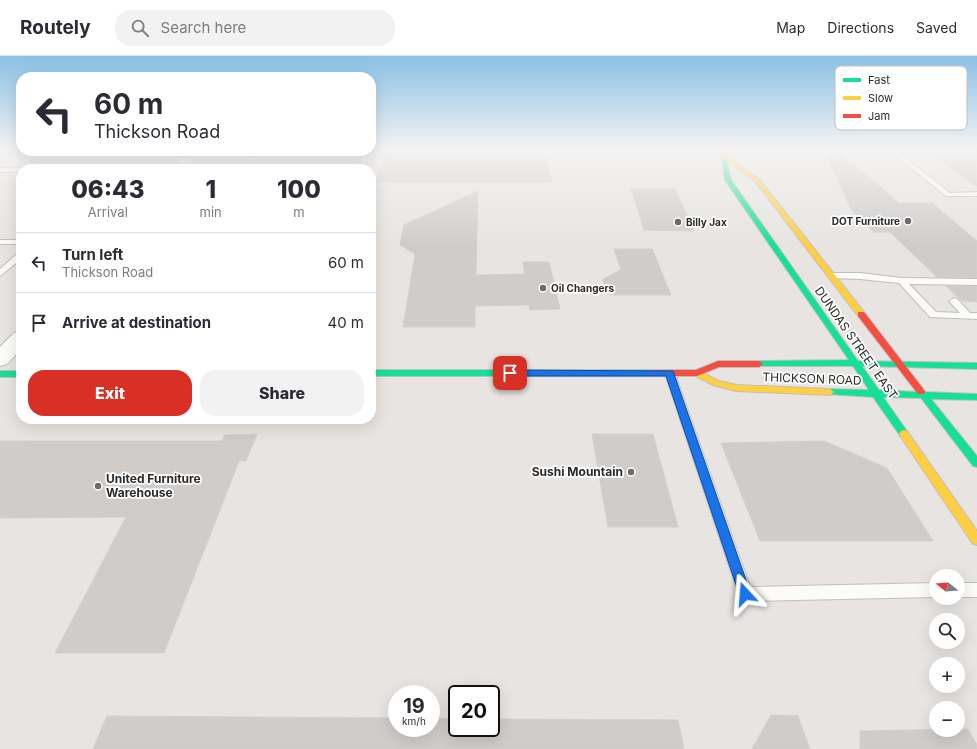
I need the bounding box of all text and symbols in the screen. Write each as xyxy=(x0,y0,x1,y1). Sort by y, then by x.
search box xyxy=(115,10,395,46)
text: Routely xyxy=(20,16,91,39)
icon: search xyxy=(129,17,151,39)
text: Search here xyxy=(161,18,246,37)
text: Map xyxy=(776,19,805,36)
text: Directions xyxy=(827,19,894,36)
text: Saved xyxy=(916,19,957,36)
legend xyxy=(835,66,967,130)
text: Fast xyxy=(868,73,890,87)
text: 60 m xyxy=(94,87,163,121)
icon: left xyxy=(28,88,80,140)
text: Slow xyxy=(868,91,893,105)
text: Jam xyxy=(868,109,890,123)
text: Thickson Road xyxy=(94,121,220,142)
text: 06:43 xyxy=(71,175,144,204)
text: 1 xyxy=(205,175,216,204)
text: 100 xyxy=(277,175,321,204)
text: Arrival xyxy=(88,204,128,220)
text: min xyxy=(200,204,222,220)
text: m xyxy=(293,204,305,220)
place label: DOT Furniture xyxy=(832,215,900,227)
place label: Billy Jax xyxy=(686,216,727,229)
marker: DOT Furniture xyxy=(903,216,913,226)
marker: Billy Jax xyxy=(673,217,683,227)
text: Turn left xyxy=(62,245,123,264)
icon: left xyxy=(28,252,50,274)
text: 60 m xyxy=(328,253,364,272)
text: Thickson Road xyxy=(62,264,153,280)
place label: Oil Changers xyxy=(551,282,614,295)
marker: Oil Changers xyxy=(538,283,548,293)
street label: DUNDAS STREET EAST xyxy=(812,284,901,402)
icon: arrive xyxy=(28,312,50,334)
text: Arrive at destination xyxy=(62,313,211,332)
text: 40 m xyxy=(327,313,364,332)
pin xyxy=(493,356,527,390)
icon: arrive xyxy=(499,362,521,384)
street label: THICKSON ROAD xyxy=(762,369,862,388)
button: Exit xyxy=(28,370,192,416)
button: Share xyxy=(200,370,364,416)
place label: Sushi Mountain xyxy=(532,464,623,479)
marker: Sushi Mountain xyxy=(626,467,636,477)
place label: United Furniture Warehouse xyxy=(106,471,201,500)
marker: United Furniture Warehouse xyxy=(93,481,103,491)
north arrow xyxy=(929,569,965,605)
map controls xyxy=(929,569,965,737)
position arrow xyxy=(724,573,766,615)
button: search xyxy=(929,613,965,649)
button: + xyxy=(929,657,965,693)
speed limit sign: 20 xyxy=(448,685,500,737)
text: 19 xyxy=(403,694,425,718)
button: − xyxy=(929,701,965,737)
text: km/h xyxy=(402,715,426,727)

